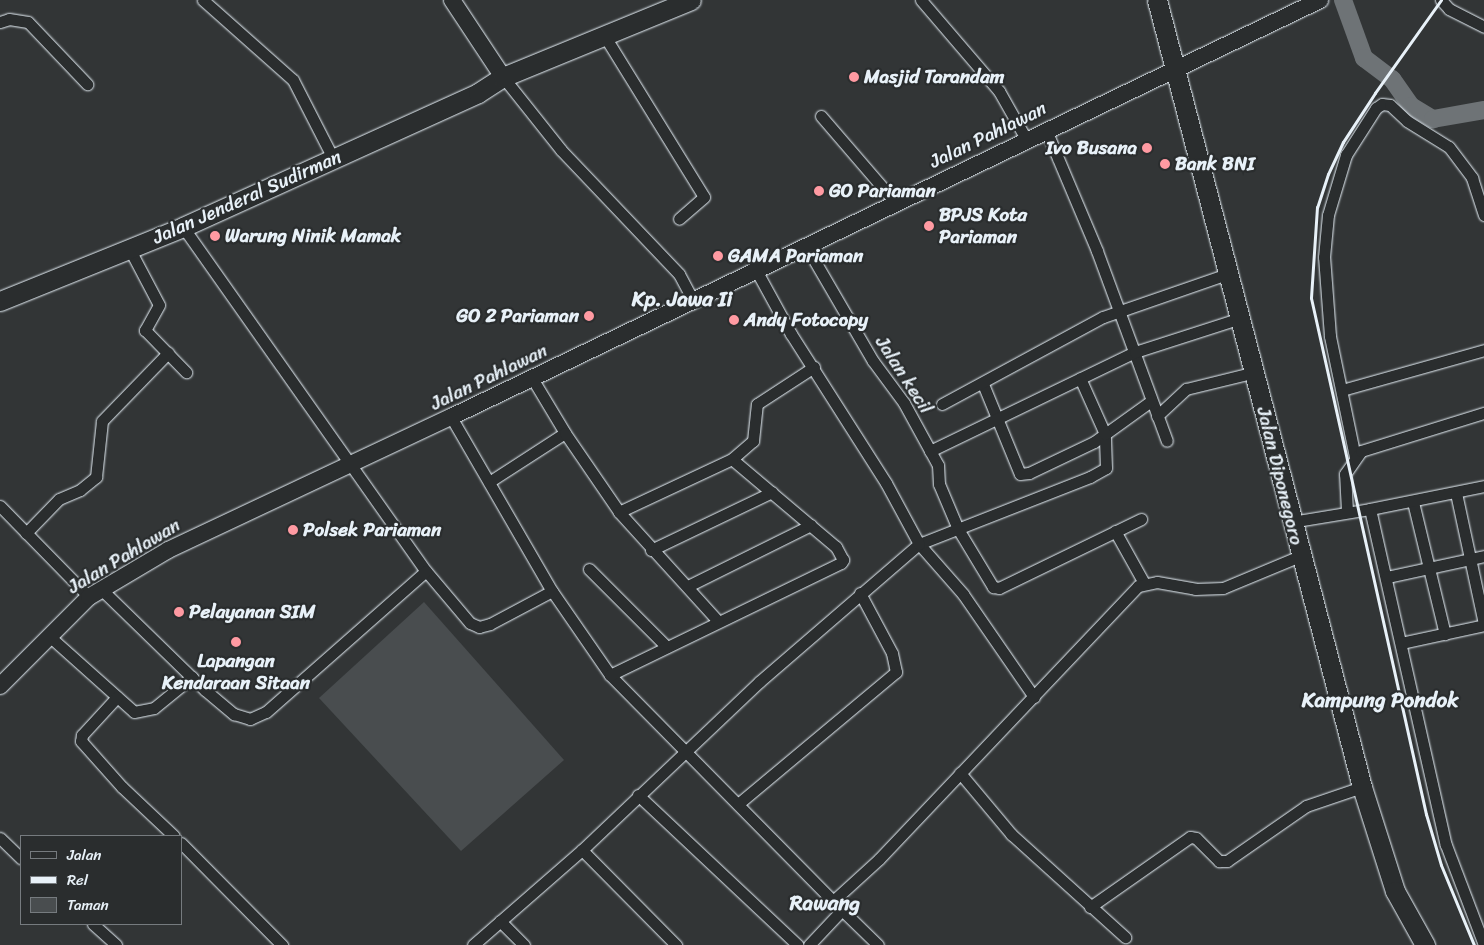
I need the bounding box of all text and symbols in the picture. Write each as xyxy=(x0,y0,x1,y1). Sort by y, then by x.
place label: Masjid Tarandam xyxy=(864,66,1004,88)
marker: Masjid Tarandam xyxy=(848,71,860,83)
street label: Jalan Pahlawan xyxy=(926,97,1050,173)
place label: Ivo Busana xyxy=(1046,137,1137,159)
marker: Ivo Busana xyxy=(1141,142,1153,154)
street label: Jalan Jenderal Sudirman xyxy=(149,145,345,249)
place label: Bank BNI xyxy=(1175,153,1255,175)
marker: Bank BNI xyxy=(1159,158,1171,170)
place label: GO Pariaman xyxy=(829,180,936,202)
marker: GO Pariaman xyxy=(813,185,825,197)
place label: BPJS Kota Pariaman xyxy=(939,204,1027,248)
marker: BPJS Kota Pariaman xyxy=(923,220,935,232)
place label: Warung Ninik Mamak xyxy=(225,225,400,247)
marker: Warung Ninik Mamak xyxy=(209,230,221,242)
place label: GAMA Pariaman xyxy=(728,245,864,267)
marker: GAMA Pariaman xyxy=(712,250,724,262)
district label: Kp. Jawa Ii xyxy=(632,286,732,312)
place label: GO 2 Pariaman xyxy=(456,305,579,327)
place label: Andy Fotocopy xyxy=(744,309,868,331)
marker: GO 2 Pariaman xyxy=(583,310,595,322)
marker: Andy Fotocopy xyxy=(728,314,740,326)
street label: Jalan kecil xyxy=(870,332,938,418)
street label: Jalan Pahlawan xyxy=(427,339,551,415)
street label: Jalan Diponegoro xyxy=(1252,405,1308,547)
street label: Jalan Pahlawan xyxy=(63,513,185,599)
place label: Polsek Pariaman xyxy=(303,519,441,541)
marker: Polsek Pariaman xyxy=(287,524,299,536)
place label: Pelayanan SIM xyxy=(189,601,315,623)
marker: Pelayanan SIM xyxy=(173,606,185,618)
marker: Lapangan Kendaraan Sitaan xyxy=(230,636,242,648)
place label: Lapangan Kendaraan Sitaan xyxy=(162,650,310,694)
district label: Kampung Pondok xyxy=(1302,687,1458,713)
legend xyxy=(20,835,182,925)
text: Jalan xyxy=(67,842,101,868)
text: Rel xyxy=(67,867,88,893)
district label: Rawang xyxy=(790,890,860,916)
text: Taman xyxy=(67,892,109,918)

